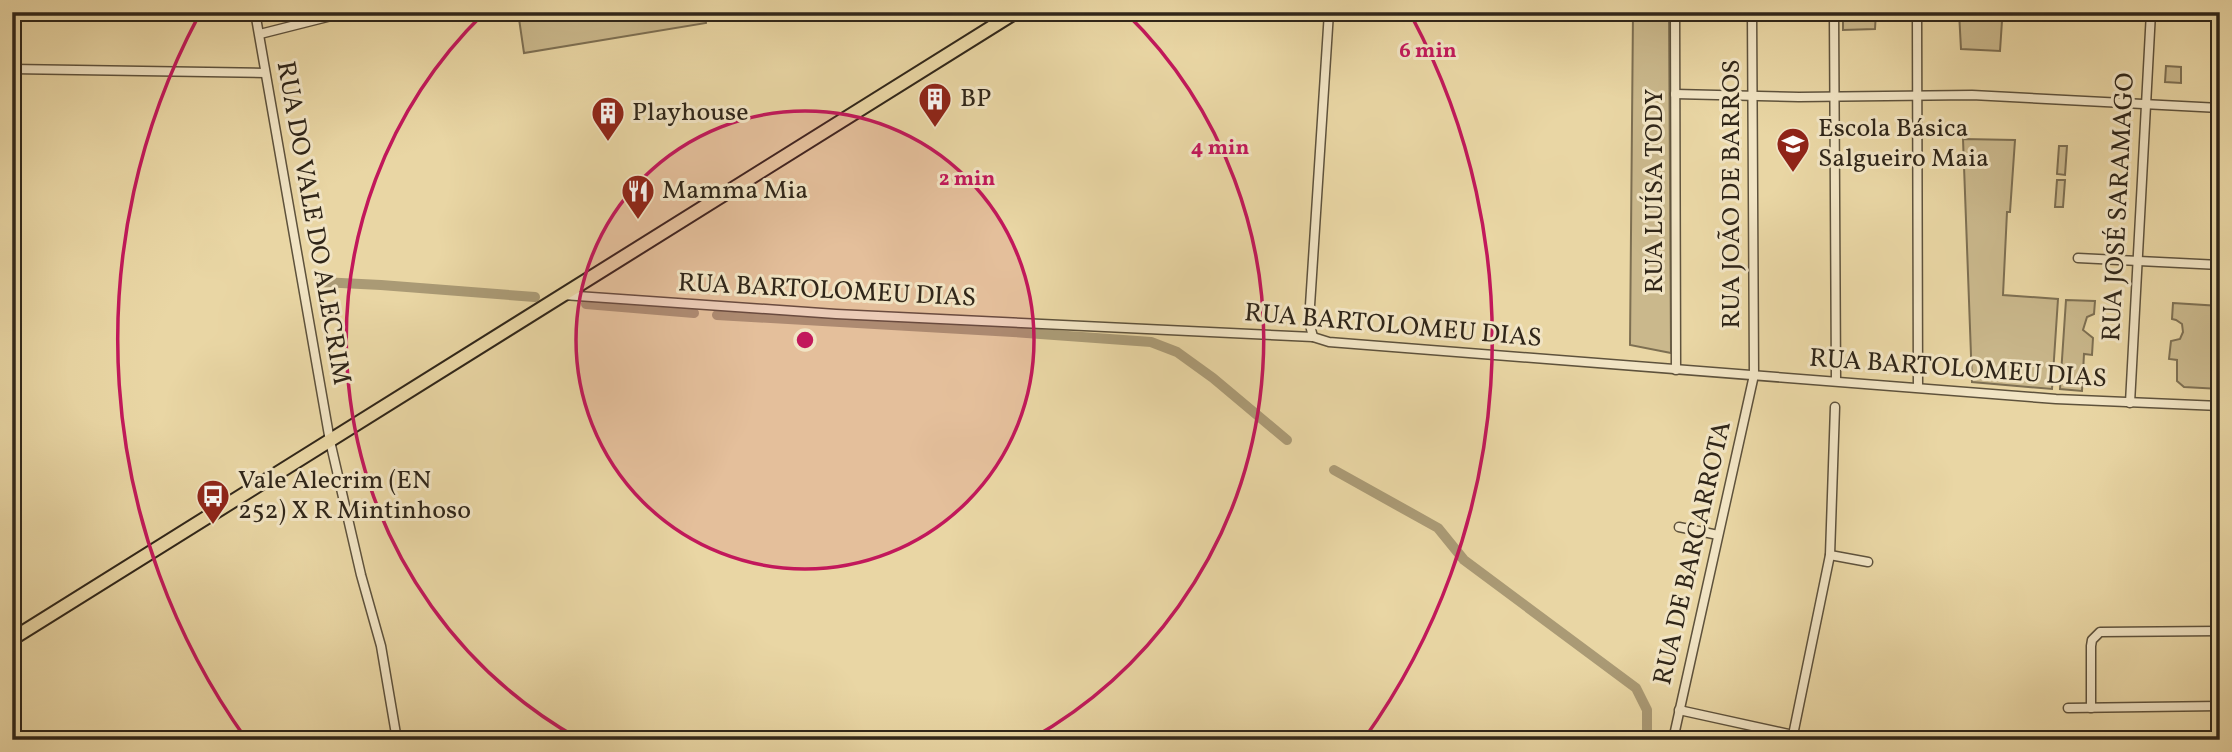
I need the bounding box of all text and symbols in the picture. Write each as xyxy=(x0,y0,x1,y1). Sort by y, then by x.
text: 6 min xyxy=(1399,37,1457,66)
street label: RUA DO VALE DO ALECRIM xyxy=(267,58,359,388)
street label: RUA JOÃO DE BARROS xyxy=(1714,59,1750,329)
street label: RUA JOSÉ SARAMAGO xyxy=(2094,72,2144,342)
building icon: BP xyxy=(916,80,954,129)
place label: BP xyxy=(960,81,991,117)
street label: RUA LUÍSA TODY xyxy=(1637,89,1673,293)
building icon: Playhouse xyxy=(589,94,627,143)
place label: Playhouse xyxy=(632,95,749,131)
place label: Escola Básica Salgueiro Maia xyxy=(1818,111,1989,177)
school or university icon: Escola Básica Salgueiro Maia xyxy=(1774,125,1812,174)
text: 4 min xyxy=(1191,134,1249,163)
text: 2 min xyxy=(939,165,995,194)
restaurant icon: Mamma Mia xyxy=(619,172,657,221)
place label: Mamma Mia xyxy=(662,173,808,209)
street label: RUA BARTOLOMEU DIAS xyxy=(677,265,977,317)
street label: RUA BARTOLOMEU DIAS xyxy=(1243,295,1543,357)
centre of rings xyxy=(793,328,817,352)
street label: RUA BARTOLOMEU DIAS xyxy=(1808,341,2108,397)
street label: RUA DE BARCARROTA xyxy=(1645,417,1741,689)
place label: Vale Alecrim (EN 252) X R Mintinhoso xyxy=(238,463,471,529)
bus stop icon: Vale Alecrim (EN 252) X R Mintinhoso xyxy=(194,477,232,526)

